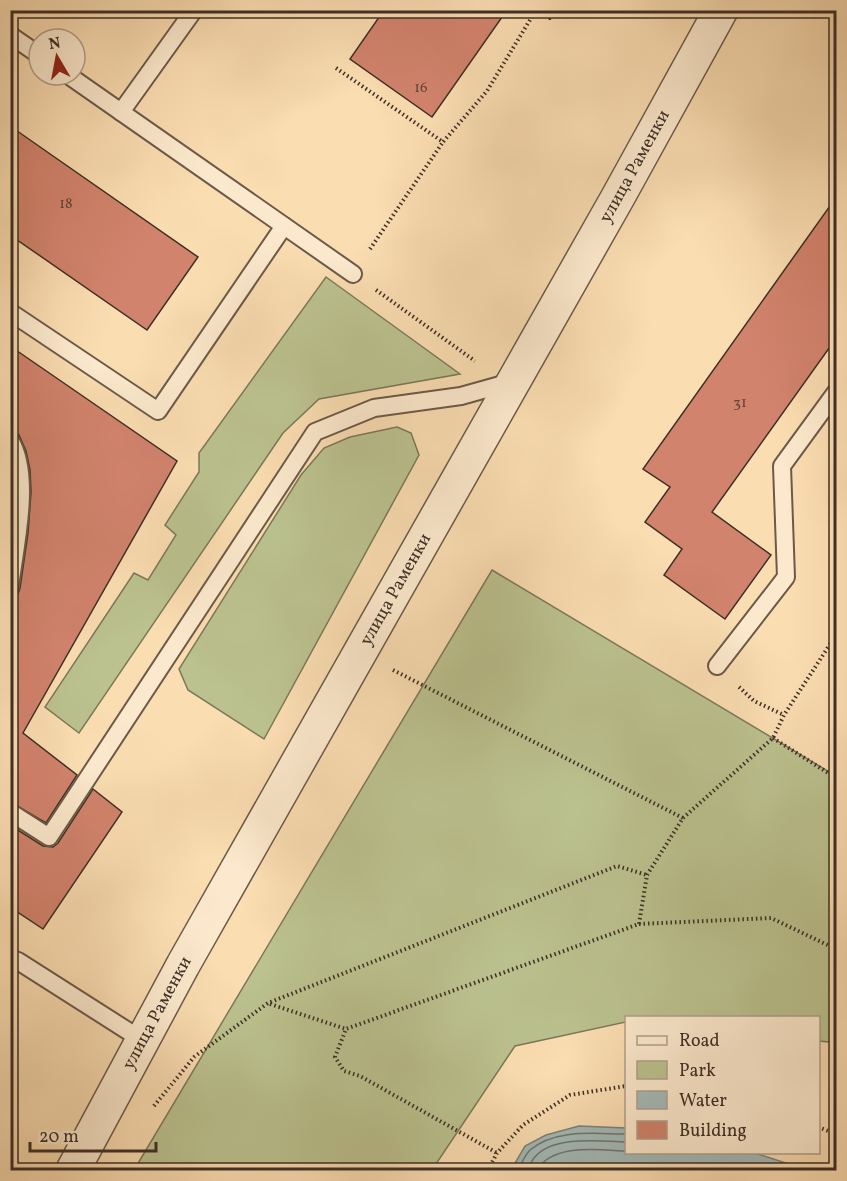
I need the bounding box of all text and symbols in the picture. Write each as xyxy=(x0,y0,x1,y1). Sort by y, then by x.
north arrow xyxy=(27,27,87,87)
text: N xyxy=(47,32,63,56)
house number: 16 xyxy=(414,78,428,99)
street label: улица Раменки xyxy=(593,106,676,228)
house number: 18 xyxy=(59,194,73,215)
house number: 31 xyxy=(733,393,747,414)
street label: улица Раменки xyxy=(354,529,437,650)
street label: улица Раменки xyxy=(116,952,198,1074)
legend xyxy=(625,1016,820,1154)
text: Road xyxy=(679,1029,720,1054)
text: Park xyxy=(679,1059,716,1084)
text: Water xyxy=(679,1089,727,1114)
scale bar xyxy=(30,1115,156,1153)
text: Building xyxy=(679,1119,747,1144)
text: 20 m xyxy=(39,1125,79,1150)

